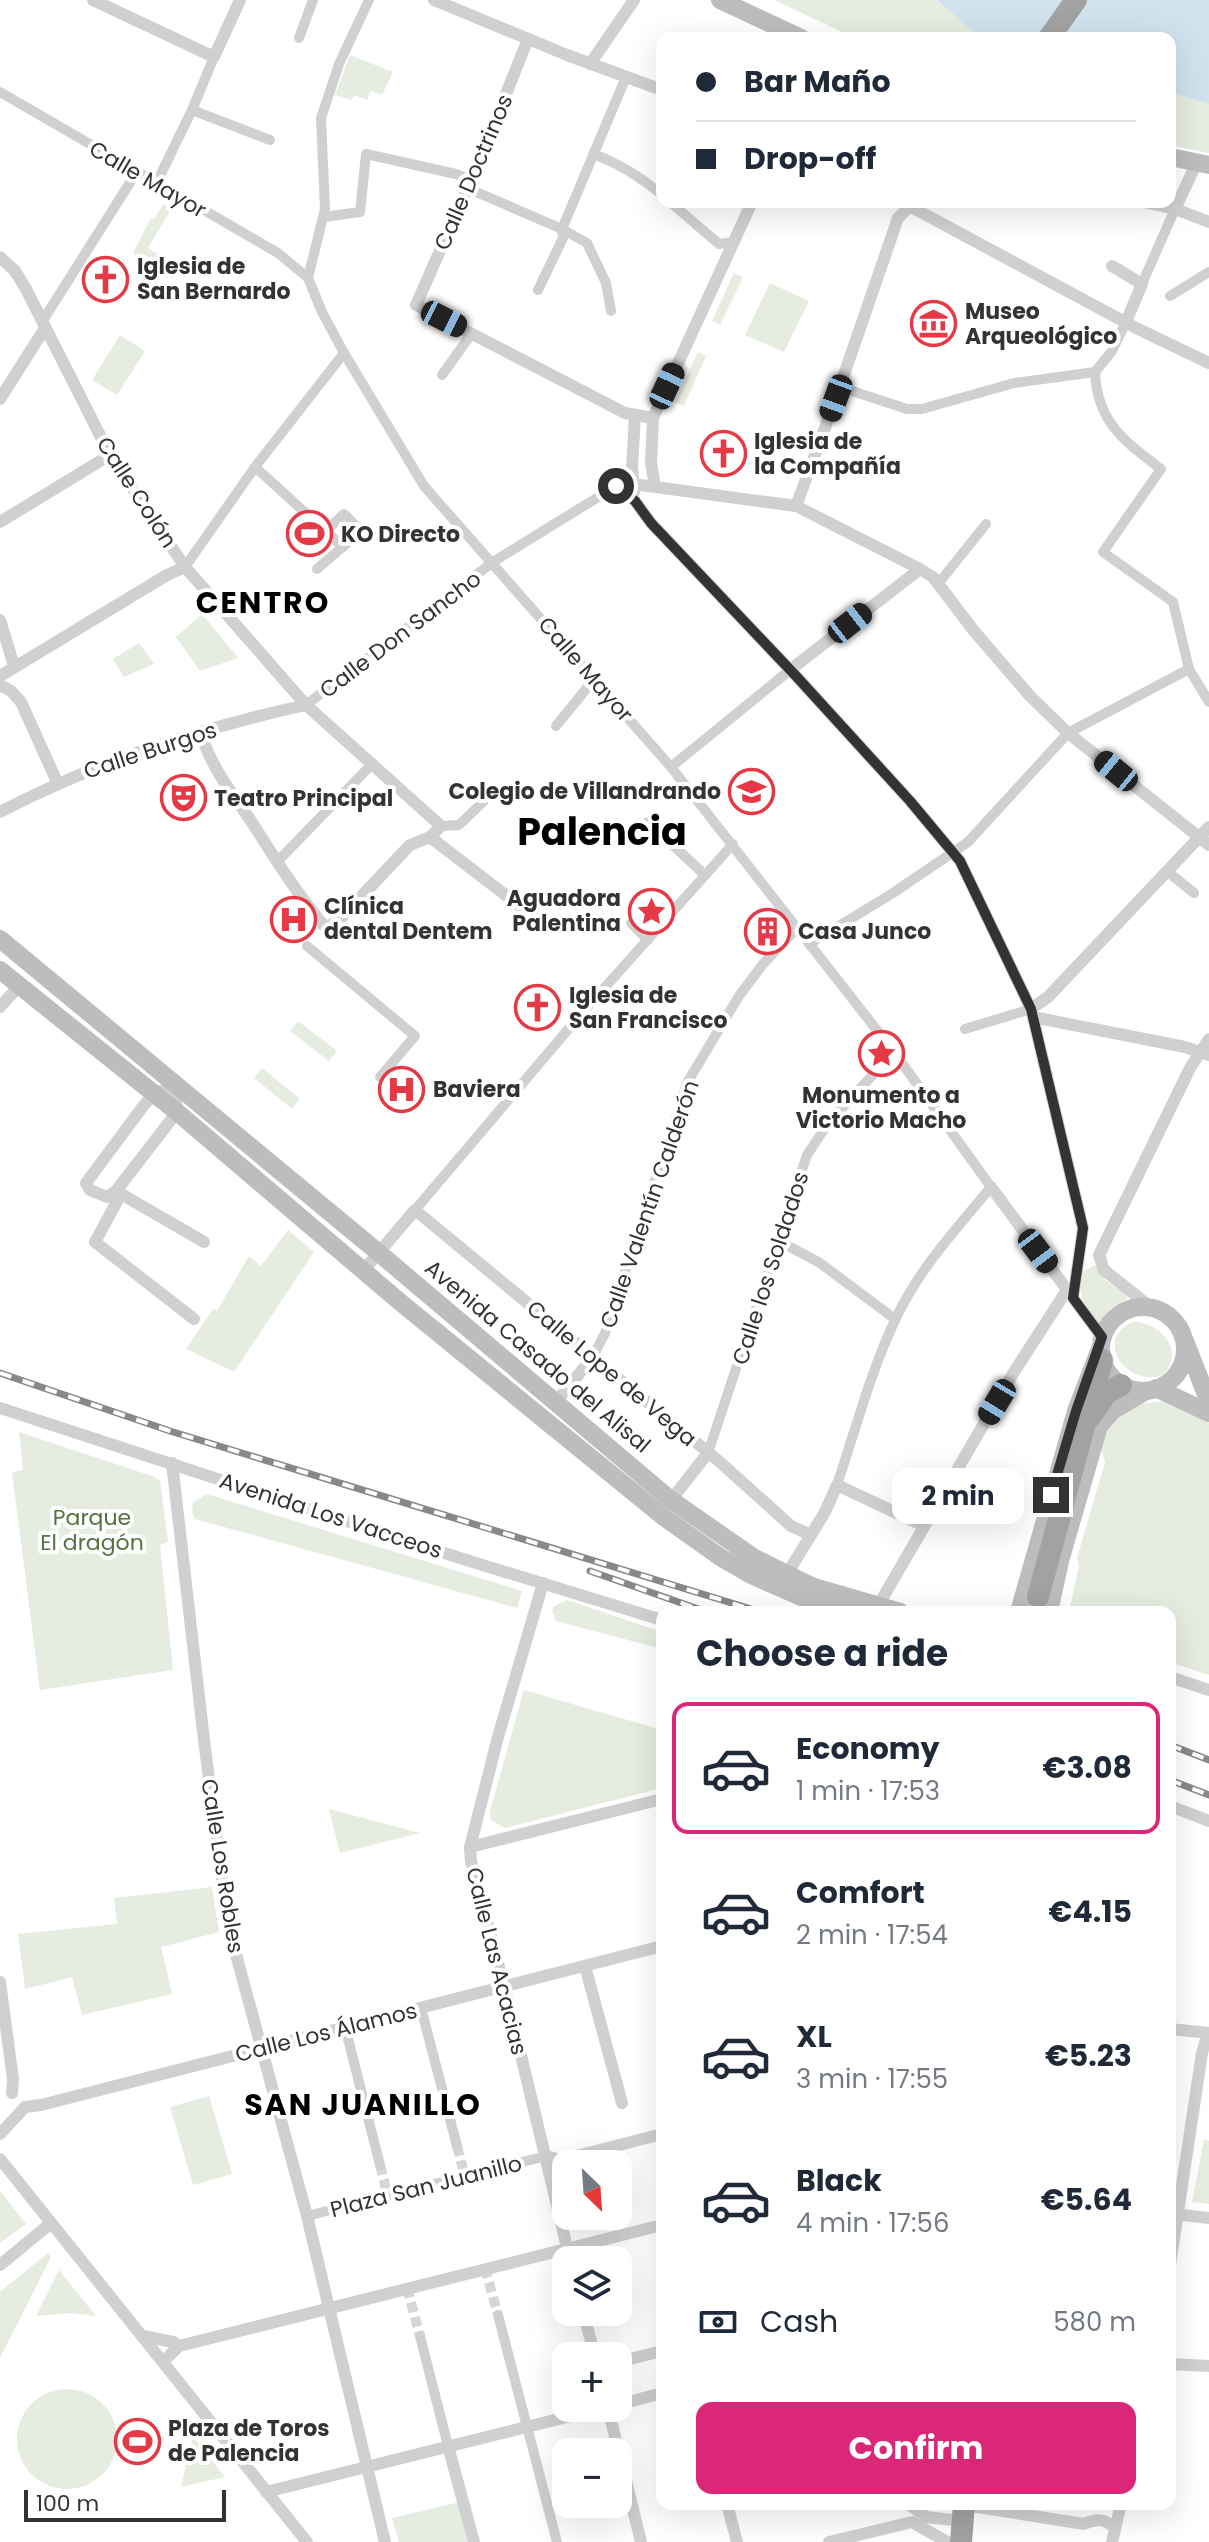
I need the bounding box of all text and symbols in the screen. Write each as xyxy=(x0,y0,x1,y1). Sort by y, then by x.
text: Bar Maño xyxy=(744,60,891,103)
street label: Calle Doctrinos xyxy=(427,90,520,255)
street label: Calle Mayor xyxy=(83,133,212,226)
text: Drop-off xyxy=(744,137,876,180)
place label: Iglesia de San Bernardo xyxy=(137,251,291,307)
church icon: Iglesia de San Bernardo xyxy=(82,255,130,303)
place label: Museo Arqueológico xyxy=(965,296,1117,352)
car xyxy=(417,297,471,341)
museum icon: Museo Arqueológico xyxy=(910,300,958,348)
car xyxy=(646,359,688,413)
car xyxy=(817,371,855,425)
place label: Iglesia de la Compañía xyxy=(754,426,901,482)
church icon: Iglesia de la Compañía xyxy=(699,430,747,478)
street label: Calle Colón xyxy=(89,431,184,554)
route start xyxy=(598,468,634,504)
sports icon: KO Directo xyxy=(286,510,334,558)
place label: KO Directo xyxy=(341,519,460,550)
street label: Calle Don Sancho xyxy=(313,563,488,706)
district label: CENTRO xyxy=(196,581,330,624)
car xyxy=(824,599,876,647)
street label: Calle Mayor xyxy=(531,610,640,729)
street label: Calle Burgos xyxy=(80,714,221,787)
car xyxy=(1090,747,1142,795)
school or university icon: Colegio de Villandrando xyxy=(728,767,776,815)
theatre icon: Teatro Principal xyxy=(159,774,207,822)
place label: Colegio de Villandrando xyxy=(449,776,721,807)
place label: Teatro Principal xyxy=(214,783,393,814)
district label: Palencia xyxy=(517,805,687,858)
place label: Aguadora Palentina xyxy=(507,883,621,939)
place icon: Aguadora Palentina xyxy=(628,887,676,935)
place label: Clínica dental Dentem xyxy=(324,891,493,947)
hospital icon: Clínica dental Dentem xyxy=(269,895,317,943)
building icon: Casa Junco xyxy=(743,907,791,955)
place label: Casa Junco xyxy=(798,916,931,947)
place label: Iglesia de San Francisco xyxy=(569,980,728,1036)
church icon: Iglesia de San Francisco xyxy=(514,984,562,1032)
place icon: Monumento a Victorio Macho xyxy=(857,1030,905,1078)
hospital icon: Baviera xyxy=(378,1065,426,1113)
place label: Baviera xyxy=(433,1074,521,1105)
street label: Calle Valentín Calderón xyxy=(592,1076,707,1332)
place label: Monumento a Victorio Macho xyxy=(796,1080,966,1136)
street label: Calle los Soldados xyxy=(725,1167,816,1369)
car xyxy=(1014,1225,1062,1277)
street label: Avenida Casado del Alisal xyxy=(418,1253,657,1460)
street label: Calle Lope de Vega xyxy=(520,1293,703,1454)
car xyxy=(974,1375,1020,1429)
street label: Avenida Los Vacceos xyxy=(215,1465,446,1566)
callout: 2 min xyxy=(891,1467,1023,1523)
route end xyxy=(1033,1477,1069,1513)
text: 2 min xyxy=(921,1478,995,1514)
park label: Parque El dragón xyxy=(40,1502,144,1558)
text: Choose a ride xyxy=(696,1628,948,1679)
text: Economy xyxy=(796,1727,940,1770)
icon: car xyxy=(700,1732,772,1804)
text: €3.08 xyxy=(1043,1746,1132,1789)
text: 1 min · 17:53 xyxy=(796,1773,940,1809)
street label: Calle Los Robles xyxy=(193,1777,252,1955)
street label: Calle Las Acacias xyxy=(458,1864,535,2058)
text: Comfort xyxy=(796,1871,925,1914)
icon: car xyxy=(700,1876,772,1948)
text: €4.15 xyxy=(1049,1890,1132,1933)
text: 2 min · 17:54 xyxy=(796,1917,948,1953)
street label: Calle Los Álamos xyxy=(232,1995,420,2070)
text: XL xyxy=(796,2015,832,2058)
icon: car xyxy=(700,2020,772,2092)
text: €5.23 xyxy=(1045,2034,1132,2077)
text: 3 min · 17:55 xyxy=(796,2061,948,2097)
district label: SAN JUANILLO xyxy=(244,2083,482,2126)
street label: Plaza San Juanillo xyxy=(327,2148,525,2225)
north arrow xyxy=(552,2150,632,2230)
map controls xyxy=(552,2150,632,2518)
text: Black xyxy=(796,2159,882,2202)
icon: car xyxy=(700,2164,772,2236)
text: €5.64 xyxy=(1041,2178,1132,2221)
text: 4 min · 17:56 xyxy=(796,2205,949,2241)
button: layers xyxy=(552,2246,632,2326)
icon: cash xyxy=(696,2300,740,2344)
text: Cash xyxy=(760,2300,838,2343)
text: 580 m xyxy=(1053,2304,1136,2340)
button: + xyxy=(552,2342,632,2422)
button: Confirm xyxy=(696,2402,1136,2494)
place label: Plaza de Toros de Palencia xyxy=(168,2413,330,2469)
sports icon: Plaza de Toros de Palencia xyxy=(113,2417,161,2465)
button: − xyxy=(552,2438,632,2518)
scale bar xyxy=(24,2486,226,2522)
text: 100 m xyxy=(36,2488,99,2519)

